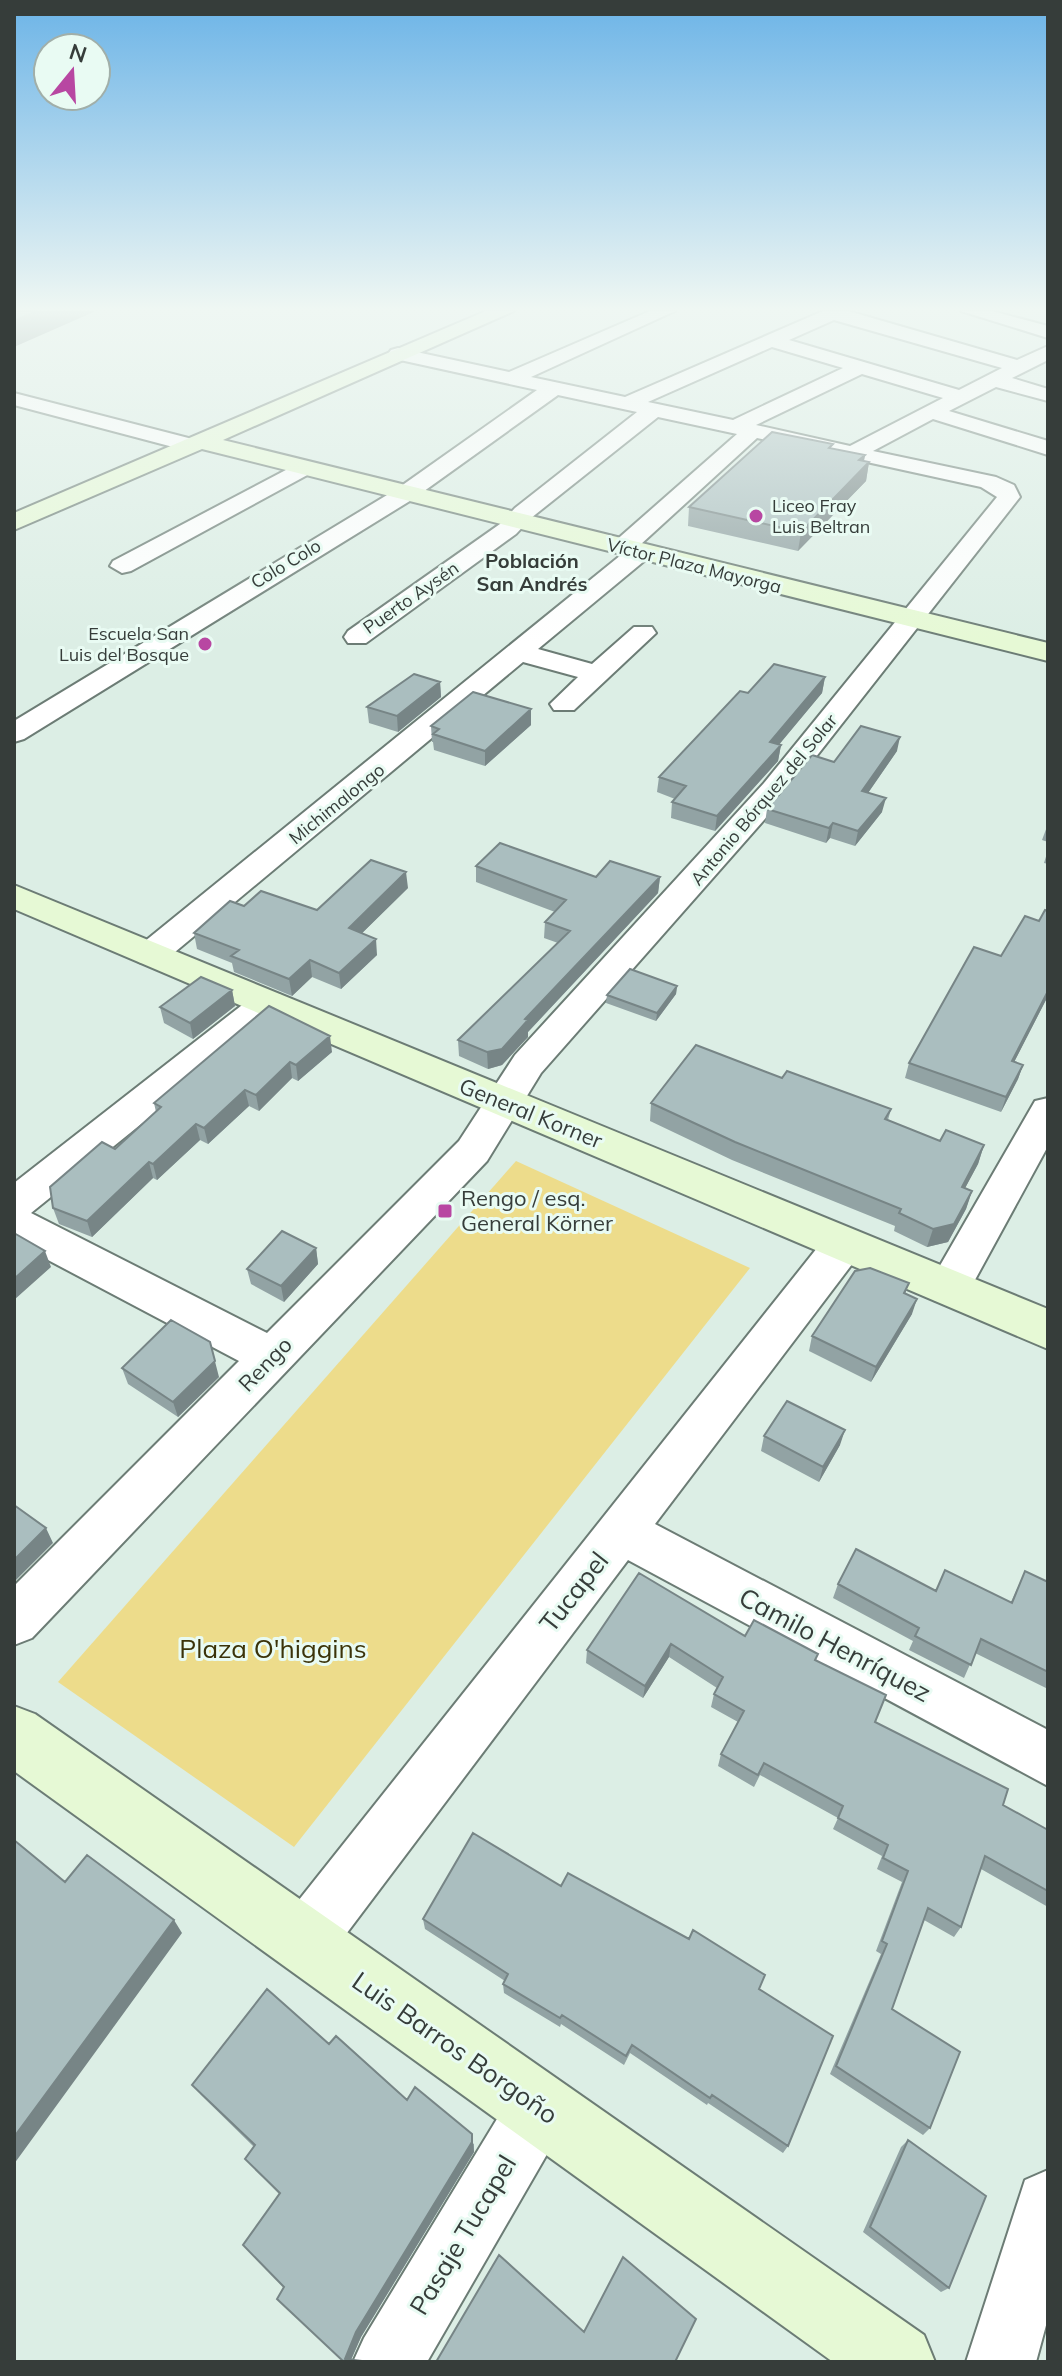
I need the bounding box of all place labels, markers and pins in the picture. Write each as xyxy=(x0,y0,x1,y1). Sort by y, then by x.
place label: Liceo Fray Luis Beltran xyxy=(772,494,870,538)
marker: Liceo Fray Luis Beltran xyxy=(747,507,765,525)
place label: Escuela San Luis del Bosque xyxy=(59,622,189,666)
marker: Escuela San Luis del Bosque xyxy=(196,635,214,653)
place label: Rengo / esq. General Körner xyxy=(461,1184,613,1237)
marker: Rengo / esq. General Körner xyxy=(436,1202,454,1220)

